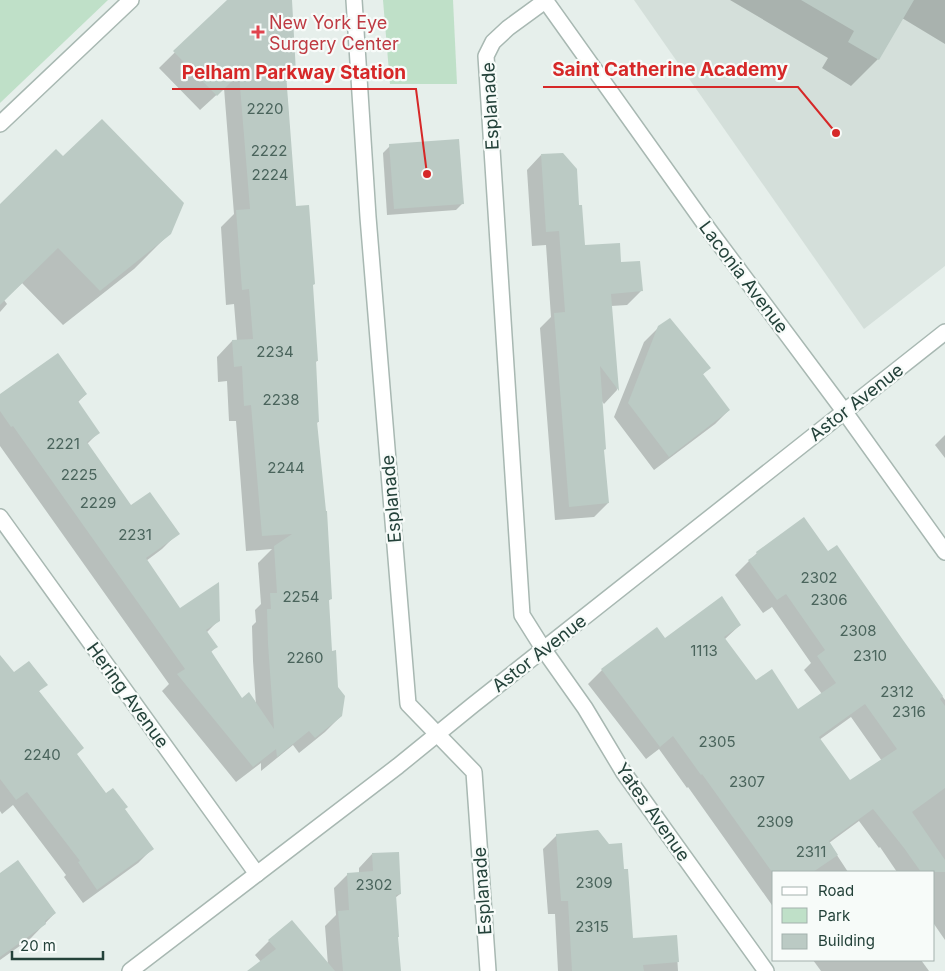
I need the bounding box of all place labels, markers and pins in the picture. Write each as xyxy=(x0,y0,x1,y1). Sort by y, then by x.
place label: New York Eye Surgery Center xyxy=(269,12,399,54)
marker: New York Eye Surgery Center xyxy=(251,25,265,39)
callout: Saint Catherine Academy xyxy=(543,53,798,87)
callout: Pelham Parkway Station xyxy=(172,55,416,89)

